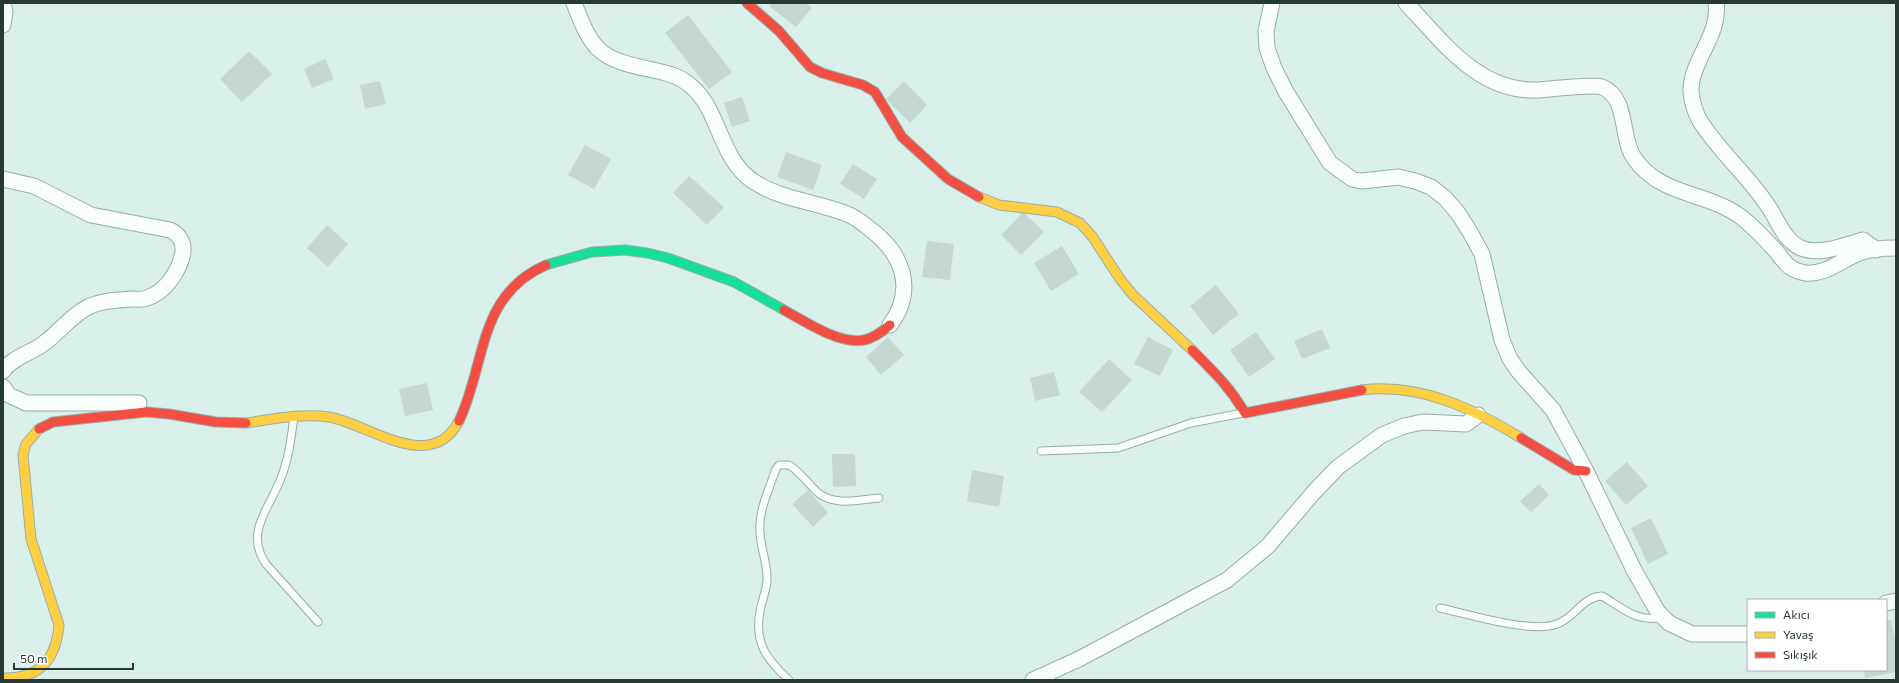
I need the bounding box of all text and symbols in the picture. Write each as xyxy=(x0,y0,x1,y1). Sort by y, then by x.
legend xyxy=(1747,599,1887,671)
text: Akıcı xyxy=(1783,607,1810,621)
text: Yavaş xyxy=(1783,627,1814,641)
scale bar xyxy=(14,645,133,671)
text: Sıkışık xyxy=(1783,647,1818,661)
text: 50 m xyxy=(20,651,48,665)

